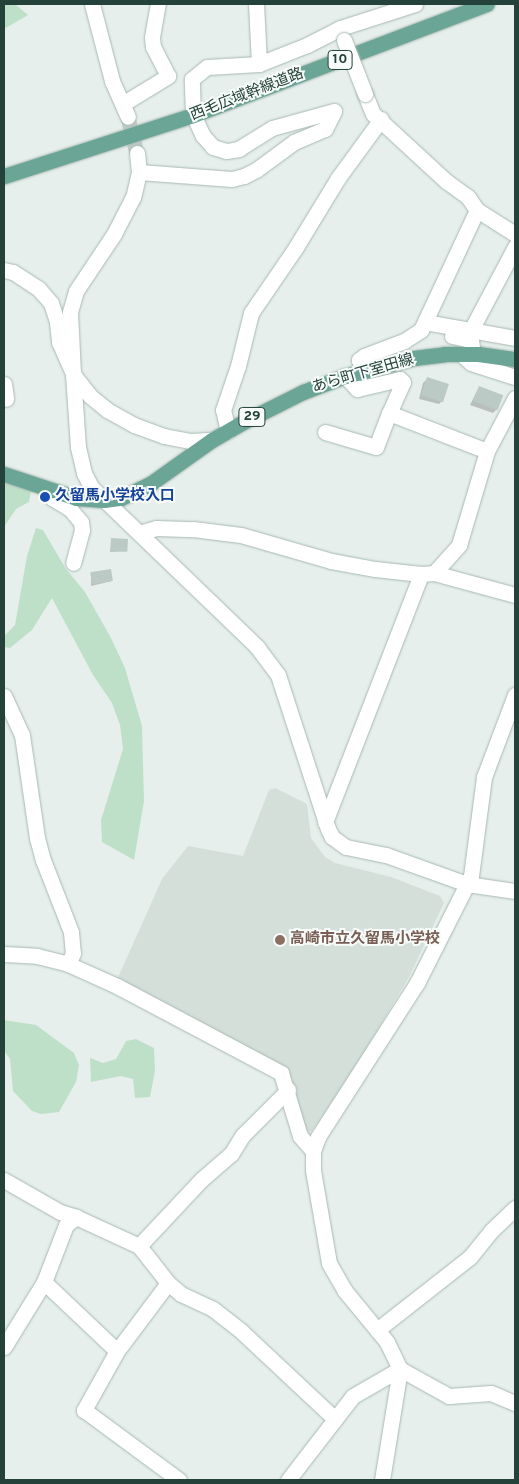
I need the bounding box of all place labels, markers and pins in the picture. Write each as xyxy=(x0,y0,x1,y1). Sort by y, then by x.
place label: 久留馬小学校入口 xyxy=(55,488,175,506)
marker: 久留馬小学校入口 xyxy=(39,491,51,503)
place label: 高崎市立久留馬小学校 xyxy=(290,931,440,949)
marker: 高崎市立久留馬小学校 xyxy=(274,934,286,946)

